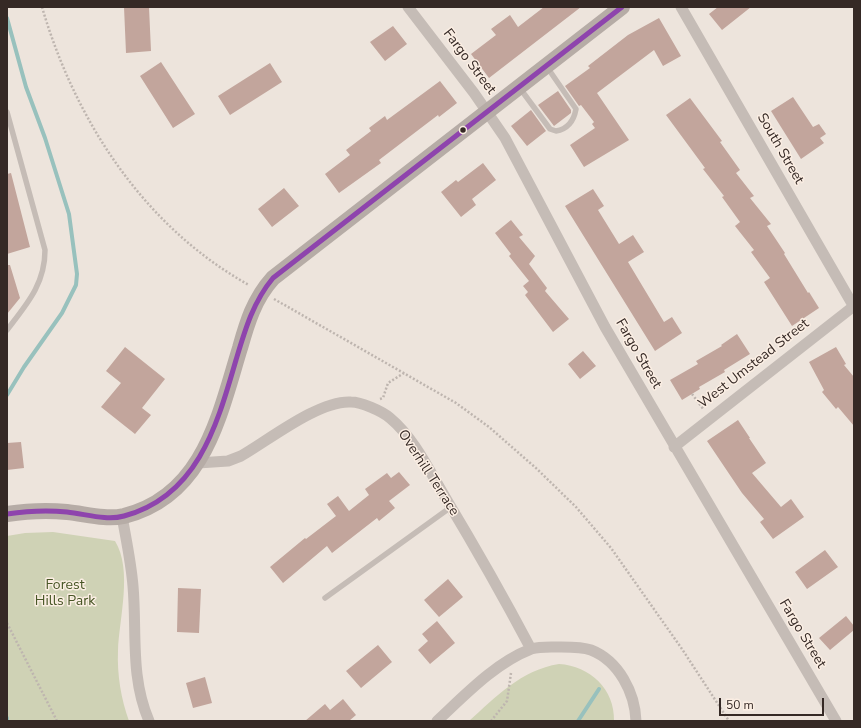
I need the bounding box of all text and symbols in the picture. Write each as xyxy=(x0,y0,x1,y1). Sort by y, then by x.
street label: Fargo Street xyxy=(439,26,499,98)
street label: South Street xyxy=(753,111,807,187)
unlabelled marker xyxy=(458,125,468,135)
street label: Fargo Street xyxy=(611,316,665,392)
street label: West Umstead Street xyxy=(695,316,813,412)
street label: Overhill Terrace xyxy=(394,427,462,519)
park label: Forest Hills Park xyxy=(35,578,95,610)
street label: Fargo Street xyxy=(775,596,829,672)
scale bar xyxy=(721,690,826,716)
text: 50 m xyxy=(726,697,754,713)

